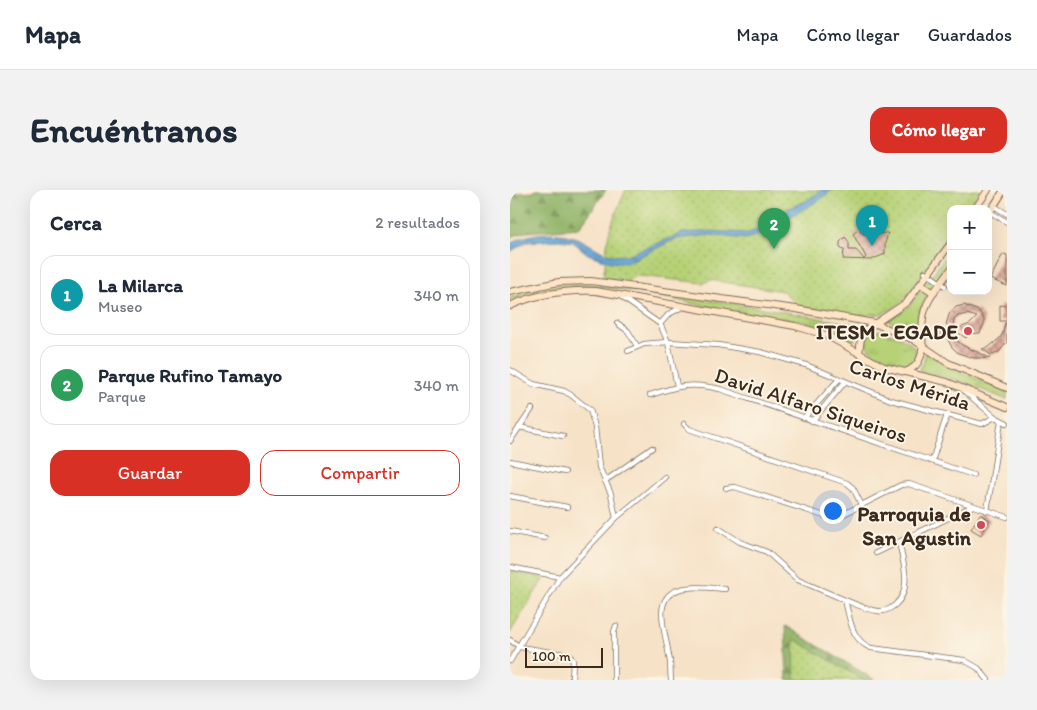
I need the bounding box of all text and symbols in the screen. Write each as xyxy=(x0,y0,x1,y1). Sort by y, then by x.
text: Mapa xyxy=(25,20,81,49)
text: Mapa xyxy=(737,24,778,46)
text: Cómo llegar xyxy=(806,24,900,46)
text: Guardados xyxy=(928,24,1012,46)
button: Cómo llegar xyxy=(870,107,1007,153)
text: Encuéntranos xyxy=(30,109,238,151)
pin: 1 xyxy=(856,205,888,246)
map controls xyxy=(947,205,992,295)
button: + xyxy=(947,205,992,250)
pin: 2 xyxy=(758,208,790,249)
text: Cerca xyxy=(50,210,102,235)
text: 2 resultados xyxy=(375,213,460,232)
button: − xyxy=(947,250,992,295)
text: La Milarca xyxy=(98,274,183,297)
text: 1 xyxy=(63,286,71,305)
text: 340 m xyxy=(414,286,459,305)
text: Museo xyxy=(98,297,142,316)
place label: ITESM - EGADE xyxy=(816,319,958,344)
marker: ITESM - EGADE xyxy=(962,325,974,337)
street label: Carlos Mérida xyxy=(846,353,974,415)
street label: David Alfaro Siqueiros xyxy=(712,362,910,448)
text: Parque Rufino Tamayo xyxy=(98,364,282,387)
text: 2 xyxy=(63,376,71,395)
text: 340 m xyxy=(414,376,459,395)
text: Parque xyxy=(98,387,146,406)
button: Guardar xyxy=(50,450,250,496)
button: Compartir xyxy=(260,450,460,496)
your location xyxy=(820,498,846,524)
place label: Parroquia de San Agustin xyxy=(857,501,972,551)
marker: Parroquia de San Agustin xyxy=(975,519,987,531)
scale bar xyxy=(525,645,602,668)
text: 100 m xyxy=(532,648,571,665)

